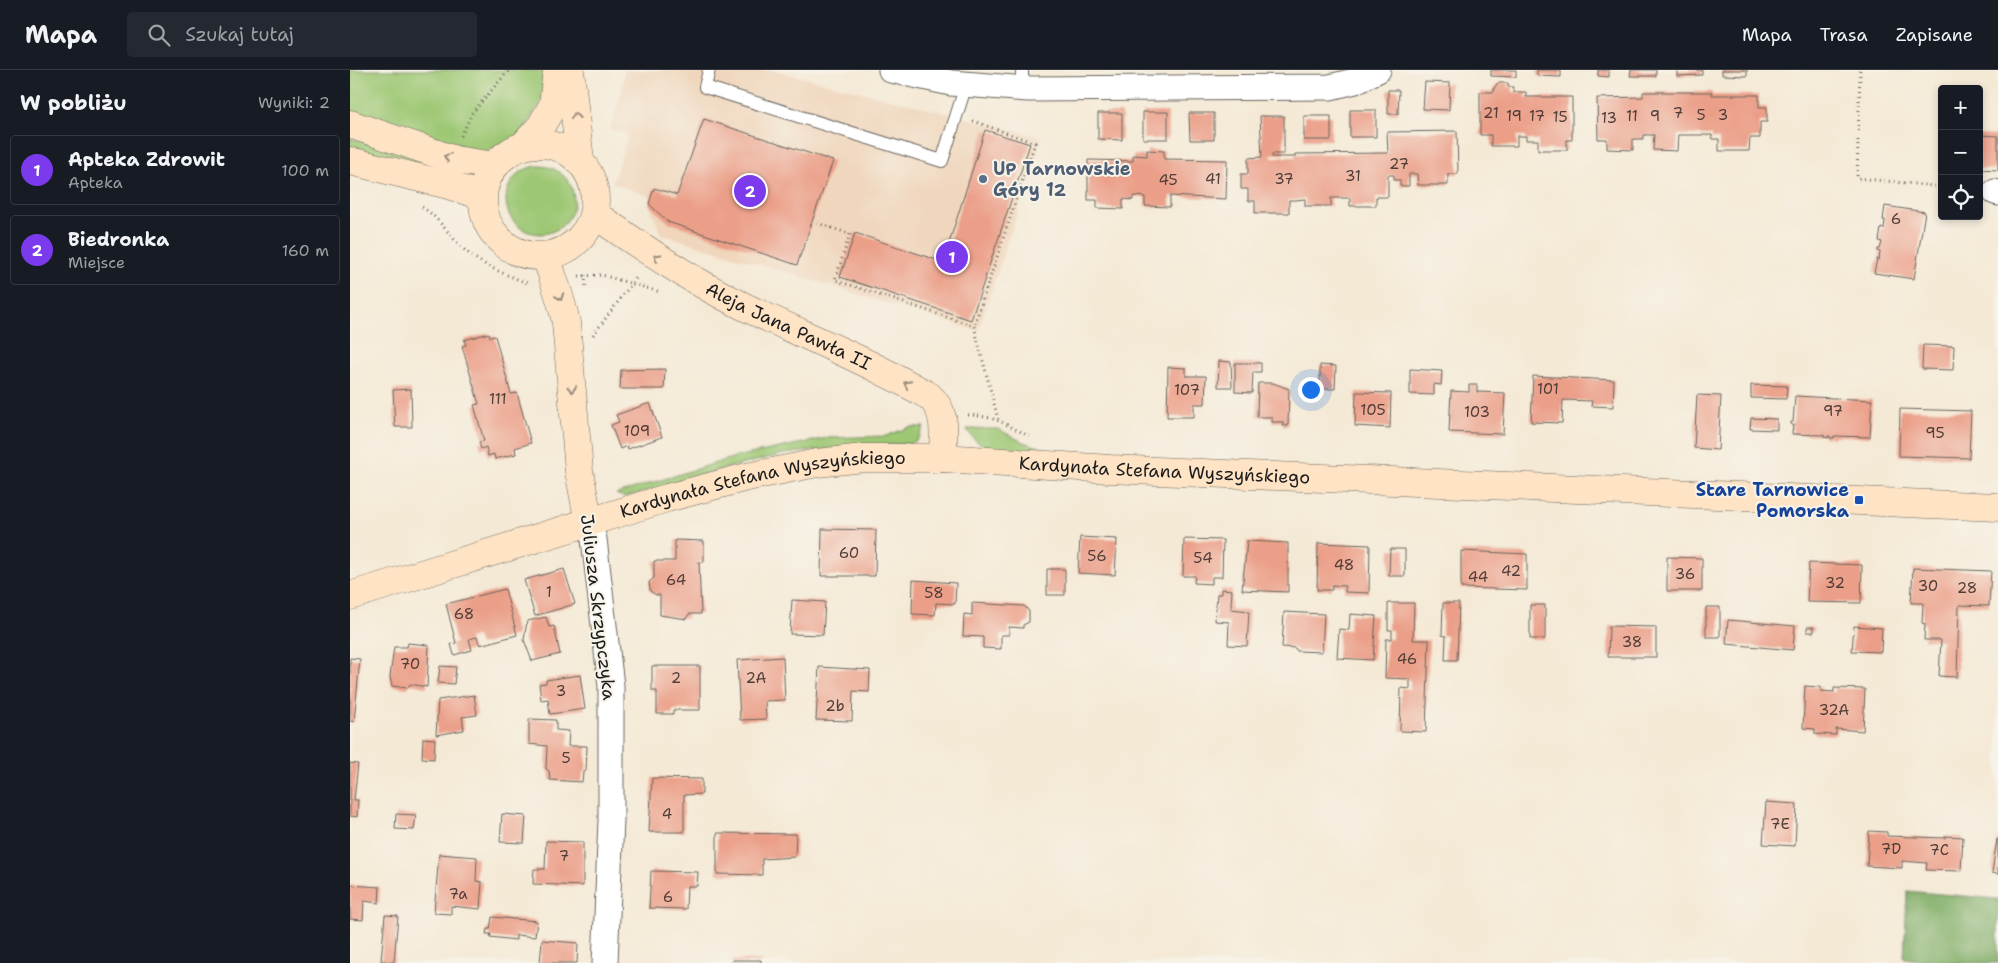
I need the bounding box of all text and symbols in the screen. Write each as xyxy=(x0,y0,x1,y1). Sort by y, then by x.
search box xyxy=(127,12,477,57)
text: Mapa xyxy=(25,19,97,51)
icon: search xyxy=(145,21,173,49)
text: Szukaj tutaj xyxy=(185,22,294,47)
text: Mapa xyxy=(1742,23,1792,47)
text: Trasa xyxy=(1820,23,1868,47)
text: Zapisane xyxy=(1896,23,1973,47)
map controls xyxy=(1938,85,1983,220)
button: + xyxy=(1938,85,1983,130)
text: W pobliżu xyxy=(20,89,127,117)
text: Wyniki: 2 xyxy=(258,92,330,113)
house number: 21 xyxy=(1483,103,1499,123)
house number: 7 xyxy=(1673,103,1683,123)
house number: 5 xyxy=(1696,105,1706,125)
house number: 3 xyxy=(1718,105,1728,125)
house number: 19 xyxy=(1506,106,1522,126)
house number: 17 xyxy=(1529,106,1545,126)
house number: 11 xyxy=(1626,106,1638,126)
house number: 9 xyxy=(1650,106,1660,126)
house number: 15 xyxy=(1552,107,1568,127)
house number: 13 xyxy=(1601,108,1617,128)
one-way arrow xyxy=(570,111,581,119)
button: − xyxy=(1938,130,1983,175)
text: Apteka Zdrowit xyxy=(68,147,225,172)
one-way arrow xyxy=(443,153,452,163)
house number: 27 xyxy=(1389,154,1409,174)
place label: UP Tarnowskie Góry 12 xyxy=(993,157,1131,202)
text: 1 xyxy=(33,160,41,181)
text: 100 m xyxy=(281,160,329,181)
house number: 31 xyxy=(1345,166,1361,186)
house number: 41 xyxy=(1205,169,1221,189)
house number: 37 xyxy=(1274,169,1294,189)
house number: 45 xyxy=(1158,170,1178,190)
text: Apteka xyxy=(68,172,123,193)
pin: 2 xyxy=(734,172,766,210)
marker: UP Tarnowskie Góry 12 xyxy=(977,173,989,185)
button: locate xyxy=(1938,175,1983,220)
house number: 6 xyxy=(1891,209,1901,229)
text: Biedronka xyxy=(68,227,169,252)
pin: 1 xyxy=(936,238,968,276)
text: 2 xyxy=(31,240,43,261)
text: 160 m xyxy=(282,240,329,261)
text: Miejsce xyxy=(68,252,125,273)
one-way arrow xyxy=(654,253,663,263)
street label: Aleja Jana Pawła II xyxy=(701,277,875,376)
one-way arrow xyxy=(554,293,564,301)
your location xyxy=(1298,377,1324,403)
house number: 101 xyxy=(1537,379,1559,399)
one-way arrow xyxy=(903,380,912,390)
house number: 107 xyxy=(1174,380,1200,400)
one-way arrow xyxy=(567,385,578,393)
house number: 111 xyxy=(489,389,507,409)
house number: 105 xyxy=(1360,400,1386,420)
house number: 97 xyxy=(1823,401,1843,421)
house number: 103 xyxy=(1464,402,1490,422)
house number: 109 xyxy=(624,421,650,441)
house number: 95 xyxy=(1925,423,1945,443)
street label: Kardynała Stefana Wyszyńskiego xyxy=(617,446,906,524)
street label: Kardynała Stefana Wyszyńskiego xyxy=(1018,451,1311,490)
place label: Stare Tarnowice Pomorska xyxy=(1696,478,1850,523)
marker: Stare Tarnowice Pomorska xyxy=(1853,494,1865,506)
street label: Juliusza Skrzypczyka xyxy=(575,513,621,701)
house number: 60 xyxy=(839,543,859,563)
house number: 56 xyxy=(1087,546,1107,566)
house number: 54 xyxy=(1193,548,1213,568)
house number: 48 xyxy=(1334,555,1354,575)
house number: 42 xyxy=(1501,561,1521,581)
house number: 36 xyxy=(1675,564,1695,584)
house number: 44 xyxy=(1468,567,1488,587)
house number: 64 xyxy=(666,570,686,590)
house number: 32 xyxy=(1825,573,1845,593)
house number: 30 xyxy=(1918,576,1938,596)
house number: 28 xyxy=(1957,578,1977,598)
house number: 1 xyxy=(546,582,552,602)
house number: 58 xyxy=(924,583,944,603)
house number: 68 xyxy=(454,604,474,624)
house number: 38 xyxy=(1622,632,1642,652)
house number: 46 xyxy=(1397,649,1417,669)
house number: 70 xyxy=(400,654,420,674)
house number: 2 xyxy=(671,668,681,688)
house number: 2A xyxy=(746,668,766,688)
house number: 3 xyxy=(556,681,566,701)
house number: 2b xyxy=(825,696,845,716)
house number: 32A xyxy=(1819,700,1849,720)
house number: 5 xyxy=(561,748,571,768)
house number: 4 xyxy=(662,804,672,824)
house number: 7E xyxy=(1770,814,1790,834)
house number: 7D xyxy=(1881,839,1901,859)
house number: 7C xyxy=(1929,840,1949,860)
house number: 7 xyxy=(559,846,569,866)
house number: 7a xyxy=(448,884,468,904)
house number: 6 xyxy=(663,887,673,907)

